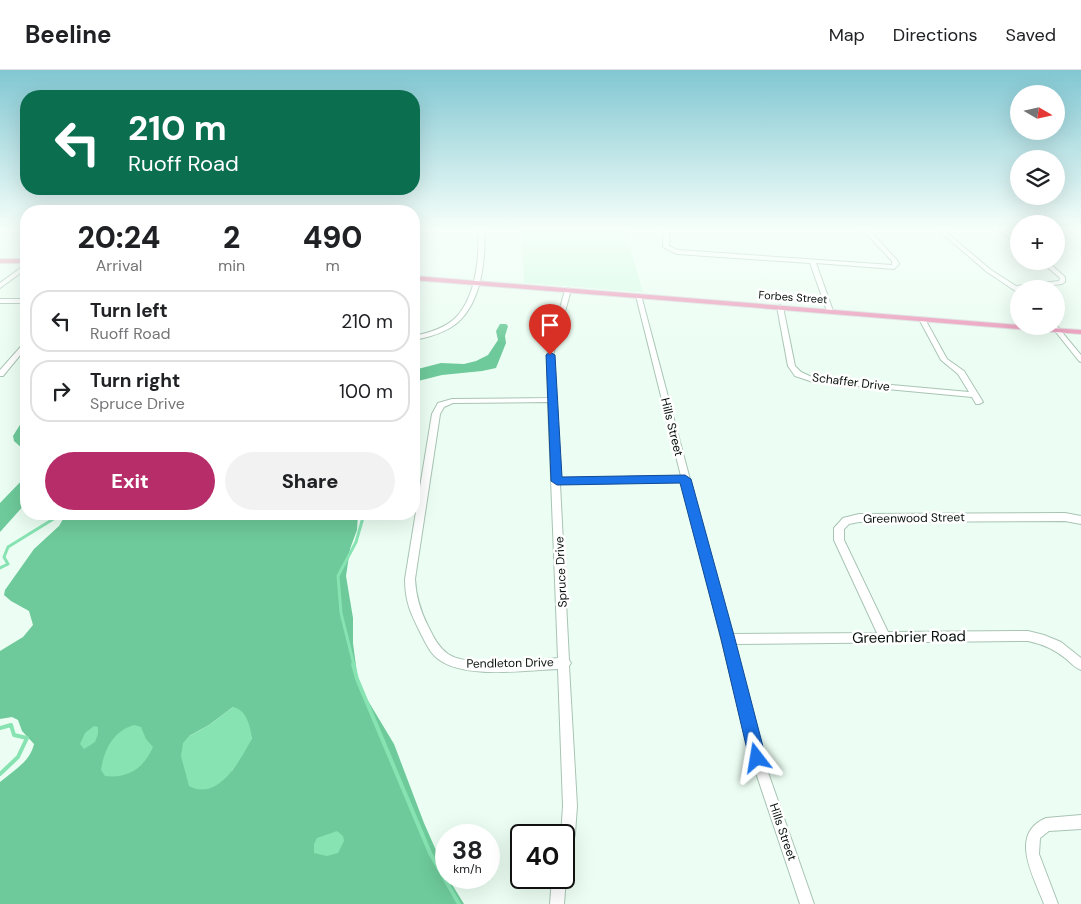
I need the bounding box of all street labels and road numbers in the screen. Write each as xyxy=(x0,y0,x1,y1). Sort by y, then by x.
street label: Forbes Street xyxy=(758,288,828,306)
street label: Schaffer Drive xyxy=(811,369,891,395)
street label: Hills Street xyxy=(657,396,687,458)
street label: Greenwood Street xyxy=(863,509,965,527)
street label: Spruce Drive xyxy=(551,536,571,608)
street label: Greenbrier Road xyxy=(852,626,966,648)
street label: Pendleton Drive xyxy=(466,654,554,672)
street label: Hills Street xyxy=(766,801,800,863)

